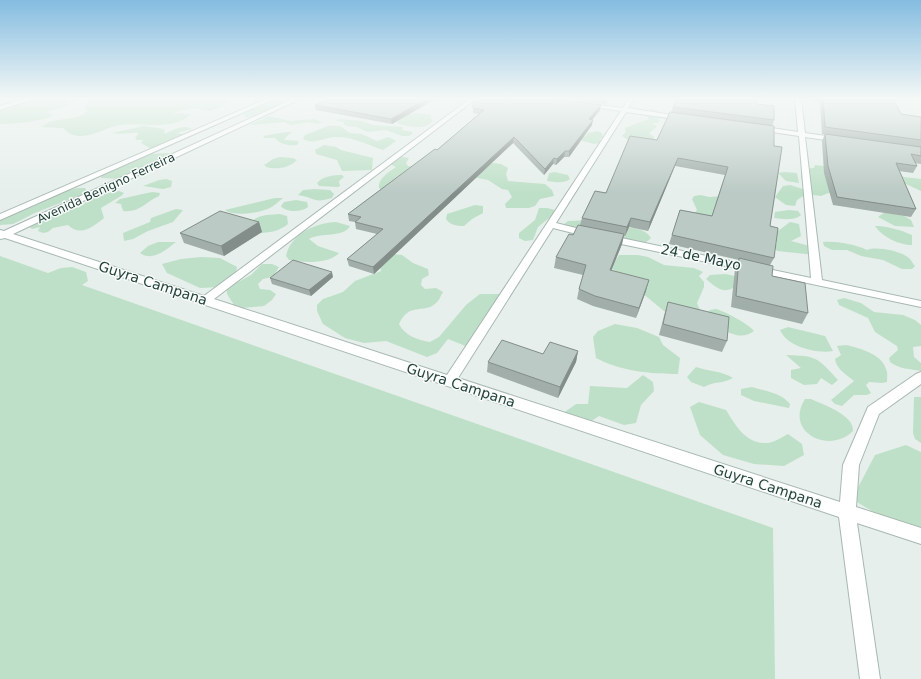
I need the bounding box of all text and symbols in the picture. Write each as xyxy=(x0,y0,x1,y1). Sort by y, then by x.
street label: Avenida Benigno Ferreira xyxy=(35,150,177,226)
street label: 24 de Mayo xyxy=(659,241,743,273)
street label: Guyra Campana xyxy=(96,258,210,308)
street label: Guyra Campana xyxy=(404,360,518,410)
street label: Guyra Campana xyxy=(711,461,825,511)

